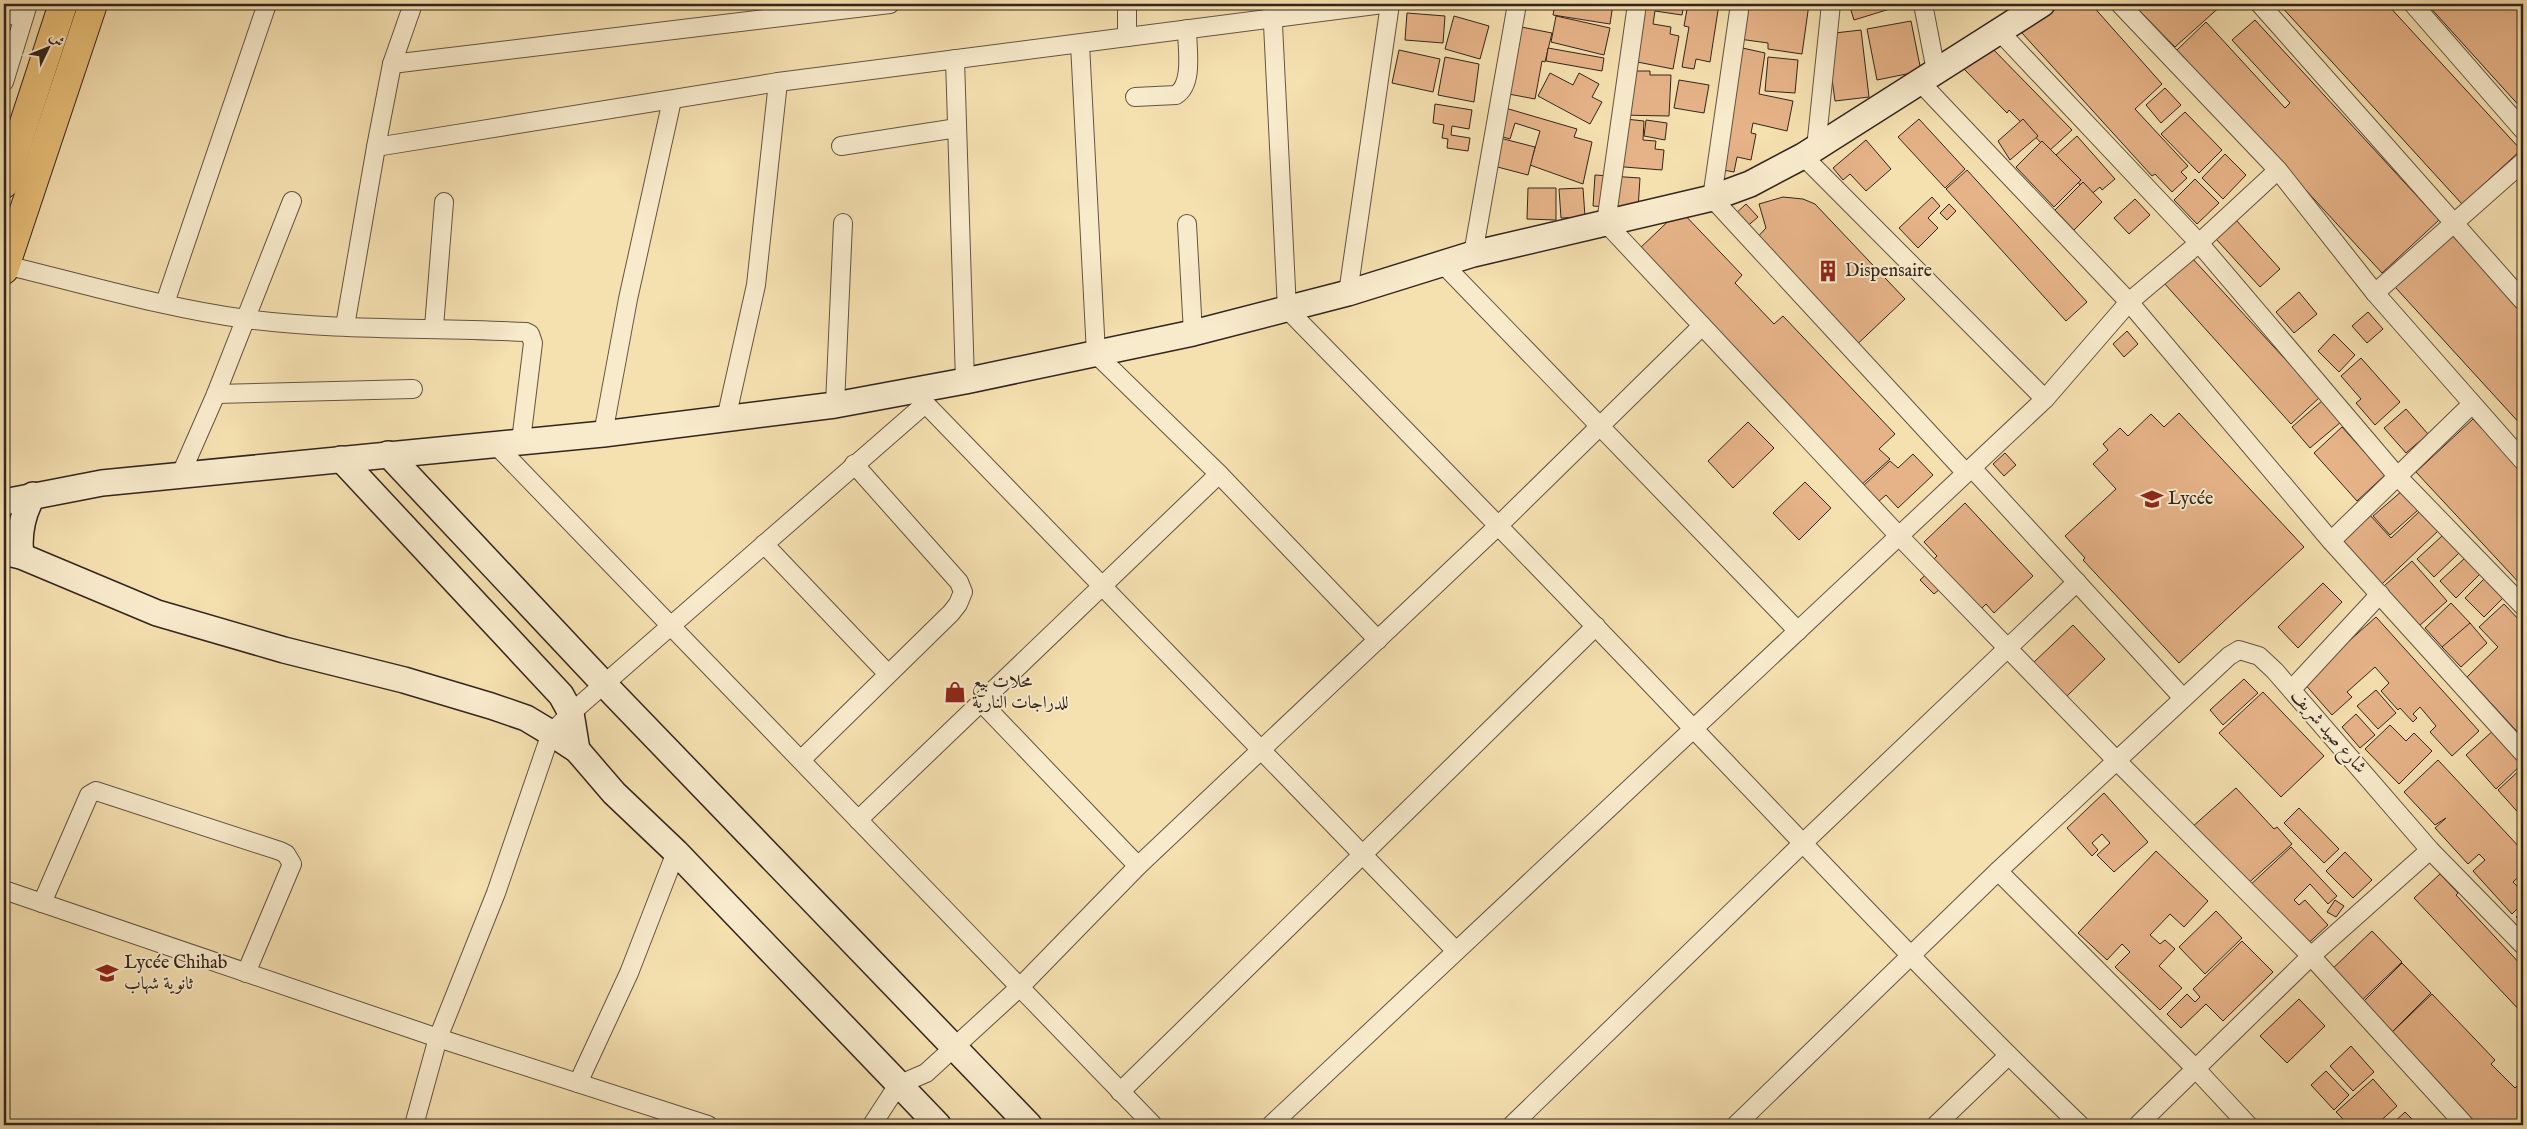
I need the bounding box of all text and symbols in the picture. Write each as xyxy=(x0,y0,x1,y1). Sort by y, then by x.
north arrow xyxy=(22,22,72,72)
text: ش xyxy=(45,29,68,51)
building icon: Dispensaire xyxy=(1815,258,1841,284)
place label: Dispensaire xyxy=(1845,260,1932,283)
school or university icon: Lycée xyxy=(2139,486,2165,512)
place label: Lycée xyxy=(2168,488,2213,511)
place label: محلات بيع للدراجات النارية xyxy=(972,671,1069,715)
shop icon: محلات بيع للدراجات النارية xyxy=(942,679,968,705)
street label: شارع صيد شريف xyxy=(2284,685,2371,780)
place label: Lycée Chihab ثانوية شهاب xyxy=(124,952,228,996)
school or university icon: Lycée Chihab ثانوية شهاب xyxy=(94,960,120,986)

